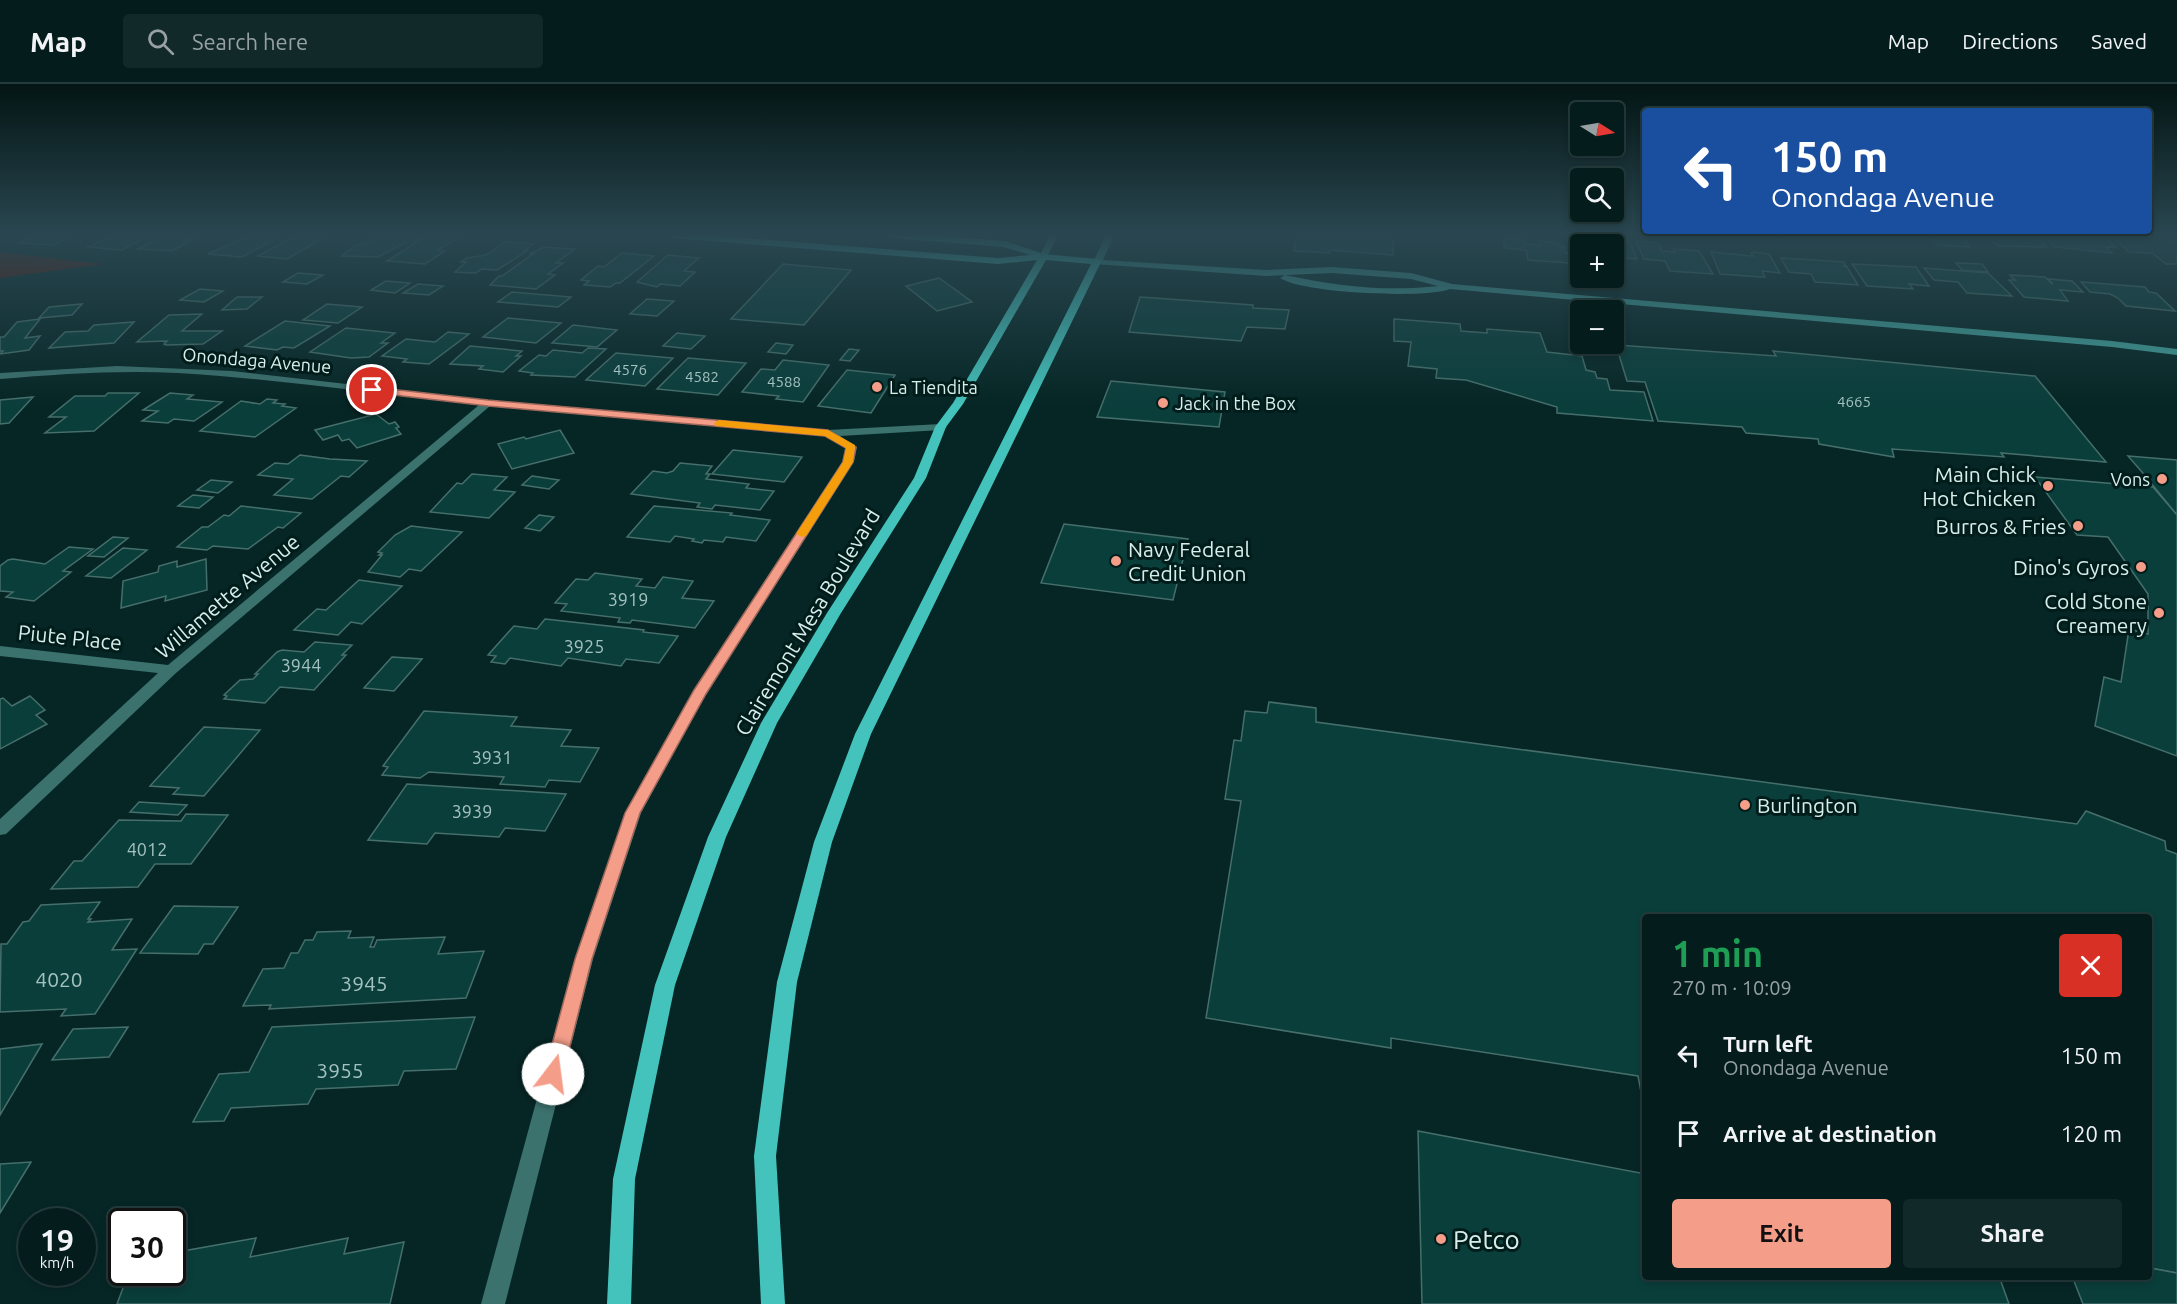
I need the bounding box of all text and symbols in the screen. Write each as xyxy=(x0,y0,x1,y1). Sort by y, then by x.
search box xyxy=(123,14,543,68)
icon: search xyxy=(144,25,177,58)
text: Map xyxy=(30,26,87,57)
text: Search here xyxy=(192,29,308,54)
text: Map xyxy=(1888,29,1929,53)
text: Directions xyxy=(1962,29,2058,53)
text: Saved xyxy=(2091,29,2147,53)
north arrow xyxy=(1570,102,1624,156)
map controls xyxy=(1570,102,1624,354)
icon: left xyxy=(1672,132,1750,210)
text: 150 m xyxy=(1771,133,1888,180)
button: search xyxy=(1570,168,1624,222)
text: Onondaga Avenue xyxy=(1771,182,1995,212)
button: + xyxy=(1570,234,1624,288)
button: − xyxy=(1570,300,1624,354)
street label: Onondaga Avenue xyxy=(182,344,332,376)
house number: 4576 xyxy=(613,361,647,378)
pin xyxy=(346,364,397,415)
house number: 4582 xyxy=(685,368,719,385)
icon: arrive xyxy=(355,373,388,406)
house number: 4588 xyxy=(767,373,801,390)
place label: La Tiendita xyxy=(889,377,978,397)
marker: La Tiendita xyxy=(870,380,884,394)
place label: Jack in the Box xyxy=(1175,393,1296,413)
house number: 4665 xyxy=(1837,393,1871,410)
marker: Jack in the Box xyxy=(1156,396,1170,410)
place label: Main Chick Hot Chicken xyxy=(1922,462,2036,510)
place label: Vons xyxy=(2111,469,2150,489)
marker: Vons xyxy=(2155,472,2169,486)
marker: Main Chick Hot Chicken xyxy=(2041,479,2055,493)
street label: Clairemont Mesa Boulevard xyxy=(730,504,884,740)
place label: Burros & Fries xyxy=(1936,514,2066,538)
marker: Burros & Fries xyxy=(2071,519,2085,533)
street label: Willamette Avenue xyxy=(150,529,304,663)
place label: Navy Federal Credit Union xyxy=(1128,537,1250,585)
marker: Navy Federal Credit Union xyxy=(1109,554,1123,568)
place label: Dino's Gyros xyxy=(2013,555,2129,579)
marker: Dino's Gyros xyxy=(2134,560,2148,574)
house number: 3919 xyxy=(608,589,648,609)
place label: Cold Stone Creamery xyxy=(2044,589,2147,637)
marker: Cold Stone Creamery xyxy=(2152,606,2166,620)
street label: Piute Place xyxy=(17,620,123,654)
house number: 3925 xyxy=(564,636,604,656)
house number: 3944 xyxy=(281,655,321,675)
house number: 3931 xyxy=(472,747,512,767)
place label: Burlington xyxy=(1757,793,1857,817)
marker: Burlington xyxy=(1738,798,1752,812)
house number: 3939 xyxy=(452,801,492,821)
house number: 4012 xyxy=(127,839,167,859)
text: 1 min xyxy=(1672,933,1763,974)
button: close xyxy=(2059,934,2122,997)
house number: 4020 xyxy=(35,967,83,991)
house number: 3945 xyxy=(340,971,388,995)
text: 270 m · 10:09 xyxy=(1672,976,1792,999)
text: Turn left xyxy=(1723,1031,1813,1056)
icon: left xyxy=(1672,1039,1705,1072)
position arrow xyxy=(521,1042,585,1106)
text: 150 m xyxy=(2061,1043,2122,1068)
text: Onondaga Avenue xyxy=(1723,1056,1889,1079)
house number: 3955 xyxy=(316,1058,364,1082)
icon: arrive xyxy=(1672,1117,1705,1150)
text: Arrive at destination xyxy=(1723,1121,1937,1146)
text: 120 m xyxy=(2061,1121,2122,1146)
button: Exit xyxy=(1672,1199,1891,1268)
button: Share xyxy=(1903,1199,2122,1268)
speed limit sign: 30 xyxy=(108,1208,186,1286)
text: 19 xyxy=(40,1223,74,1257)
place label: Petco xyxy=(1453,1225,1520,1254)
marker: Petco xyxy=(1434,1232,1448,1246)
text: km/h xyxy=(40,1254,74,1271)

